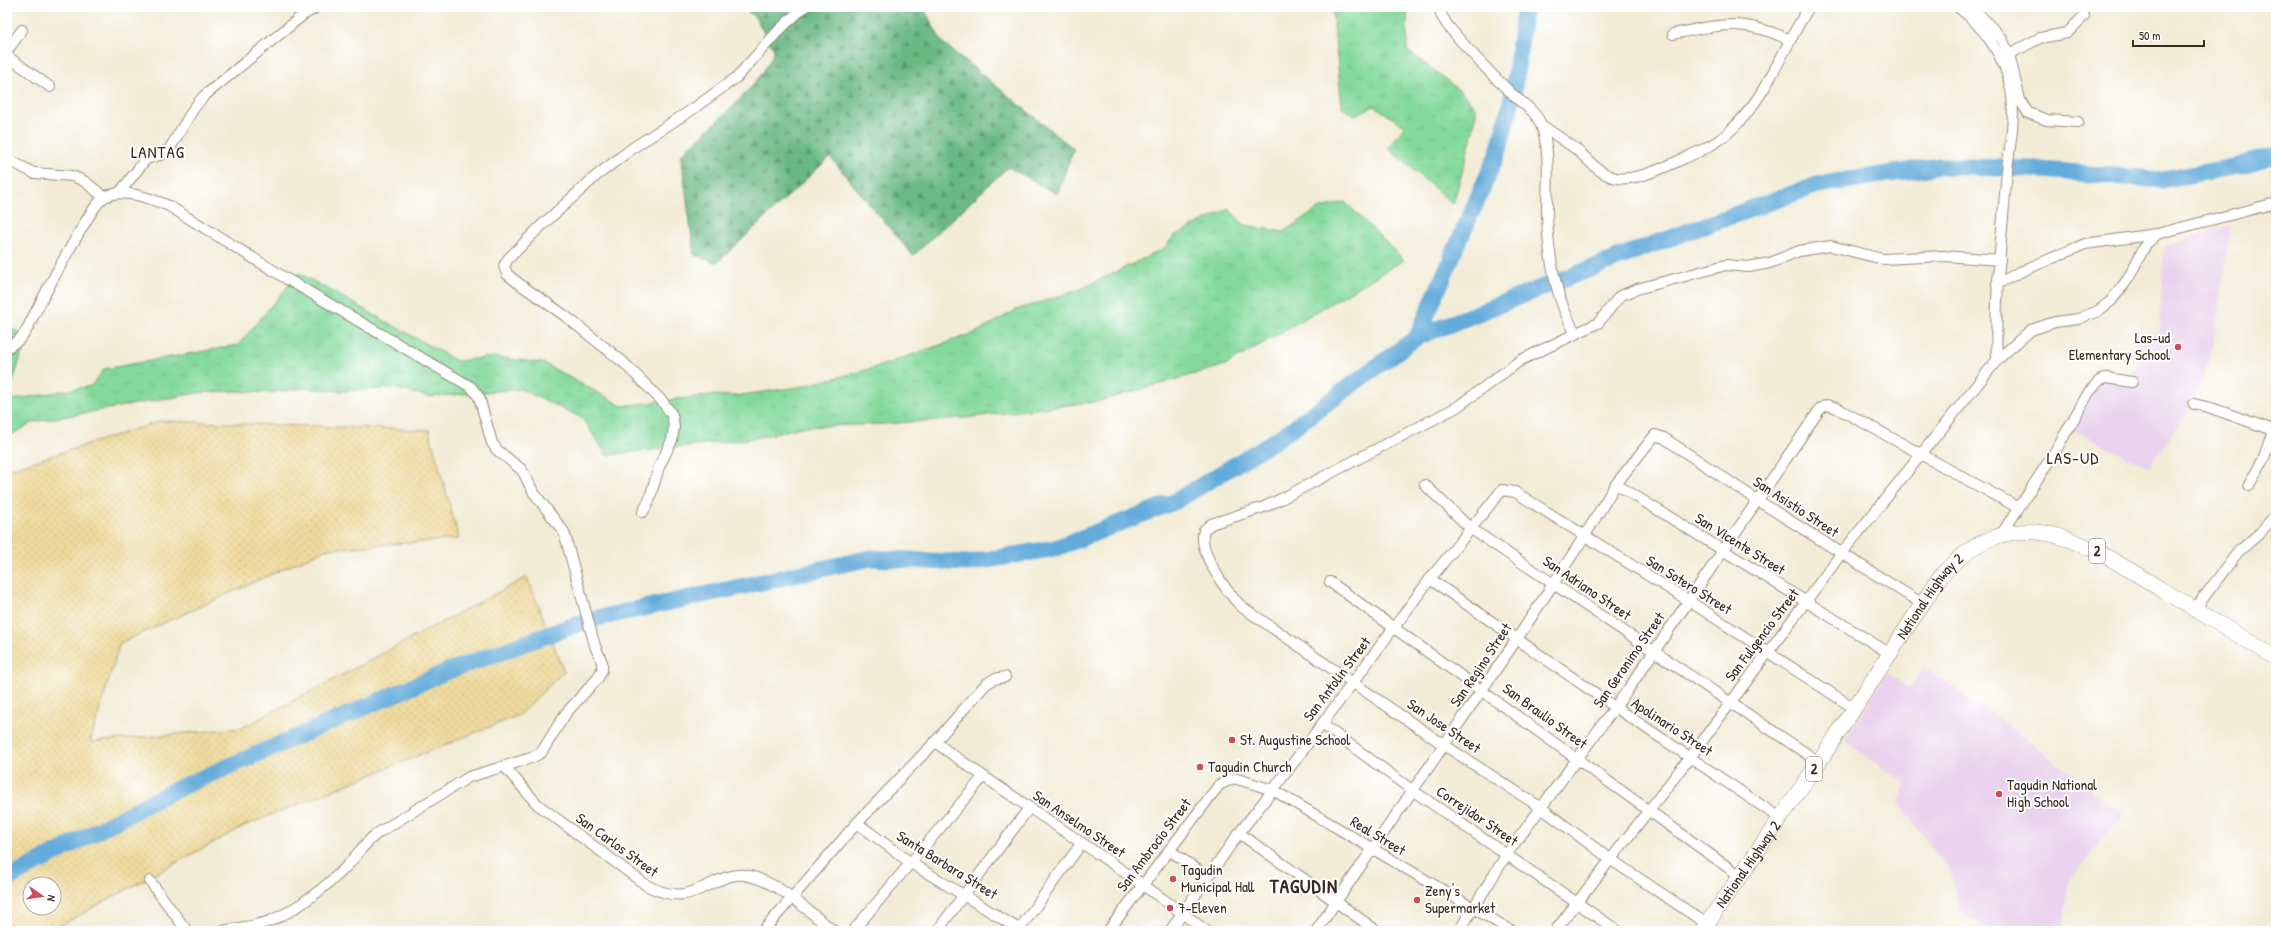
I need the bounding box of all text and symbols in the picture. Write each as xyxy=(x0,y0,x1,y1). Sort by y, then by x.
scale bar xyxy=(2133,22,2204,48)
text: 50 m xyxy=(2139,27,2160,44)
district label: LANTAG xyxy=(131,140,185,163)
place label: Las-ud Elementary School xyxy=(2069,327,2170,365)
marker: Las-ud Elementary School xyxy=(2173,342,2183,352)
district label: LAS-UD xyxy=(2047,446,2099,469)
street label: San Asistio Street xyxy=(1749,471,1844,543)
street label: San Vicente Street xyxy=(1691,507,1790,580)
road number: 2 xyxy=(2089,539,2105,563)
street label: National Highway 2 xyxy=(1891,548,1968,643)
street label: San Adriano Street xyxy=(1539,550,1636,625)
street label: San Sotero Street xyxy=(1642,550,1737,620)
street label: San Fulgencio Street xyxy=(1720,583,1804,686)
street label: San Geronimo Street xyxy=(1588,607,1670,712)
street label: San Regino Street xyxy=(1445,618,1517,711)
street label: San Antolin Street xyxy=(1298,631,1376,725)
street label: San Braulio Street xyxy=(1499,678,1593,754)
street label: Apolinario Street xyxy=(1627,692,1718,761)
street label: San Jose Street xyxy=(1403,693,1486,758)
place label: St. Augustine School xyxy=(1240,729,1350,750)
marker: St. Augustine School xyxy=(1227,735,1237,745)
place label: Tagudin Church xyxy=(1208,756,1291,777)
road number: 2 xyxy=(1806,757,1822,781)
marker: Tagudin Church xyxy=(1195,762,1205,772)
place label: Tagudin National High School xyxy=(2007,774,2097,812)
street label: Correjidor Street xyxy=(1432,780,1523,851)
street label: San Anselmo Street xyxy=(1029,785,1130,863)
marker: Tagudin National High School xyxy=(1994,789,2004,799)
street label: San Ambrocio Street xyxy=(1111,793,1196,896)
street label: San Carlos Street xyxy=(572,808,663,882)
street label: Real Street xyxy=(1347,811,1411,861)
street label: National Highway 2 xyxy=(1710,816,1785,912)
street label: Santa Barbara Street xyxy=(893,825,1002,904)
place label: Tagudin Municipal Hall xyxy=(1181,859,1255,897)
district label: TAGUDIN xyxy=(1269,873,1338,899)
marker: Tagudin Municipal Hall xyxy=(1168,874,1178,884)
north arrow xyxy=(22,876,62,916)
place label: Zeny's Supermarket xyxy=(1425,880,1496,918)
text: N xyxy=(44,894,59,903)
marker: Zeny's Supermarket xyxy=(1412,895,1422,905)
place label: 7-Eleven xyxy=(1178,897,1227,918)
marker: 7-Eleven xyxy=(1165,903,1175,913)

